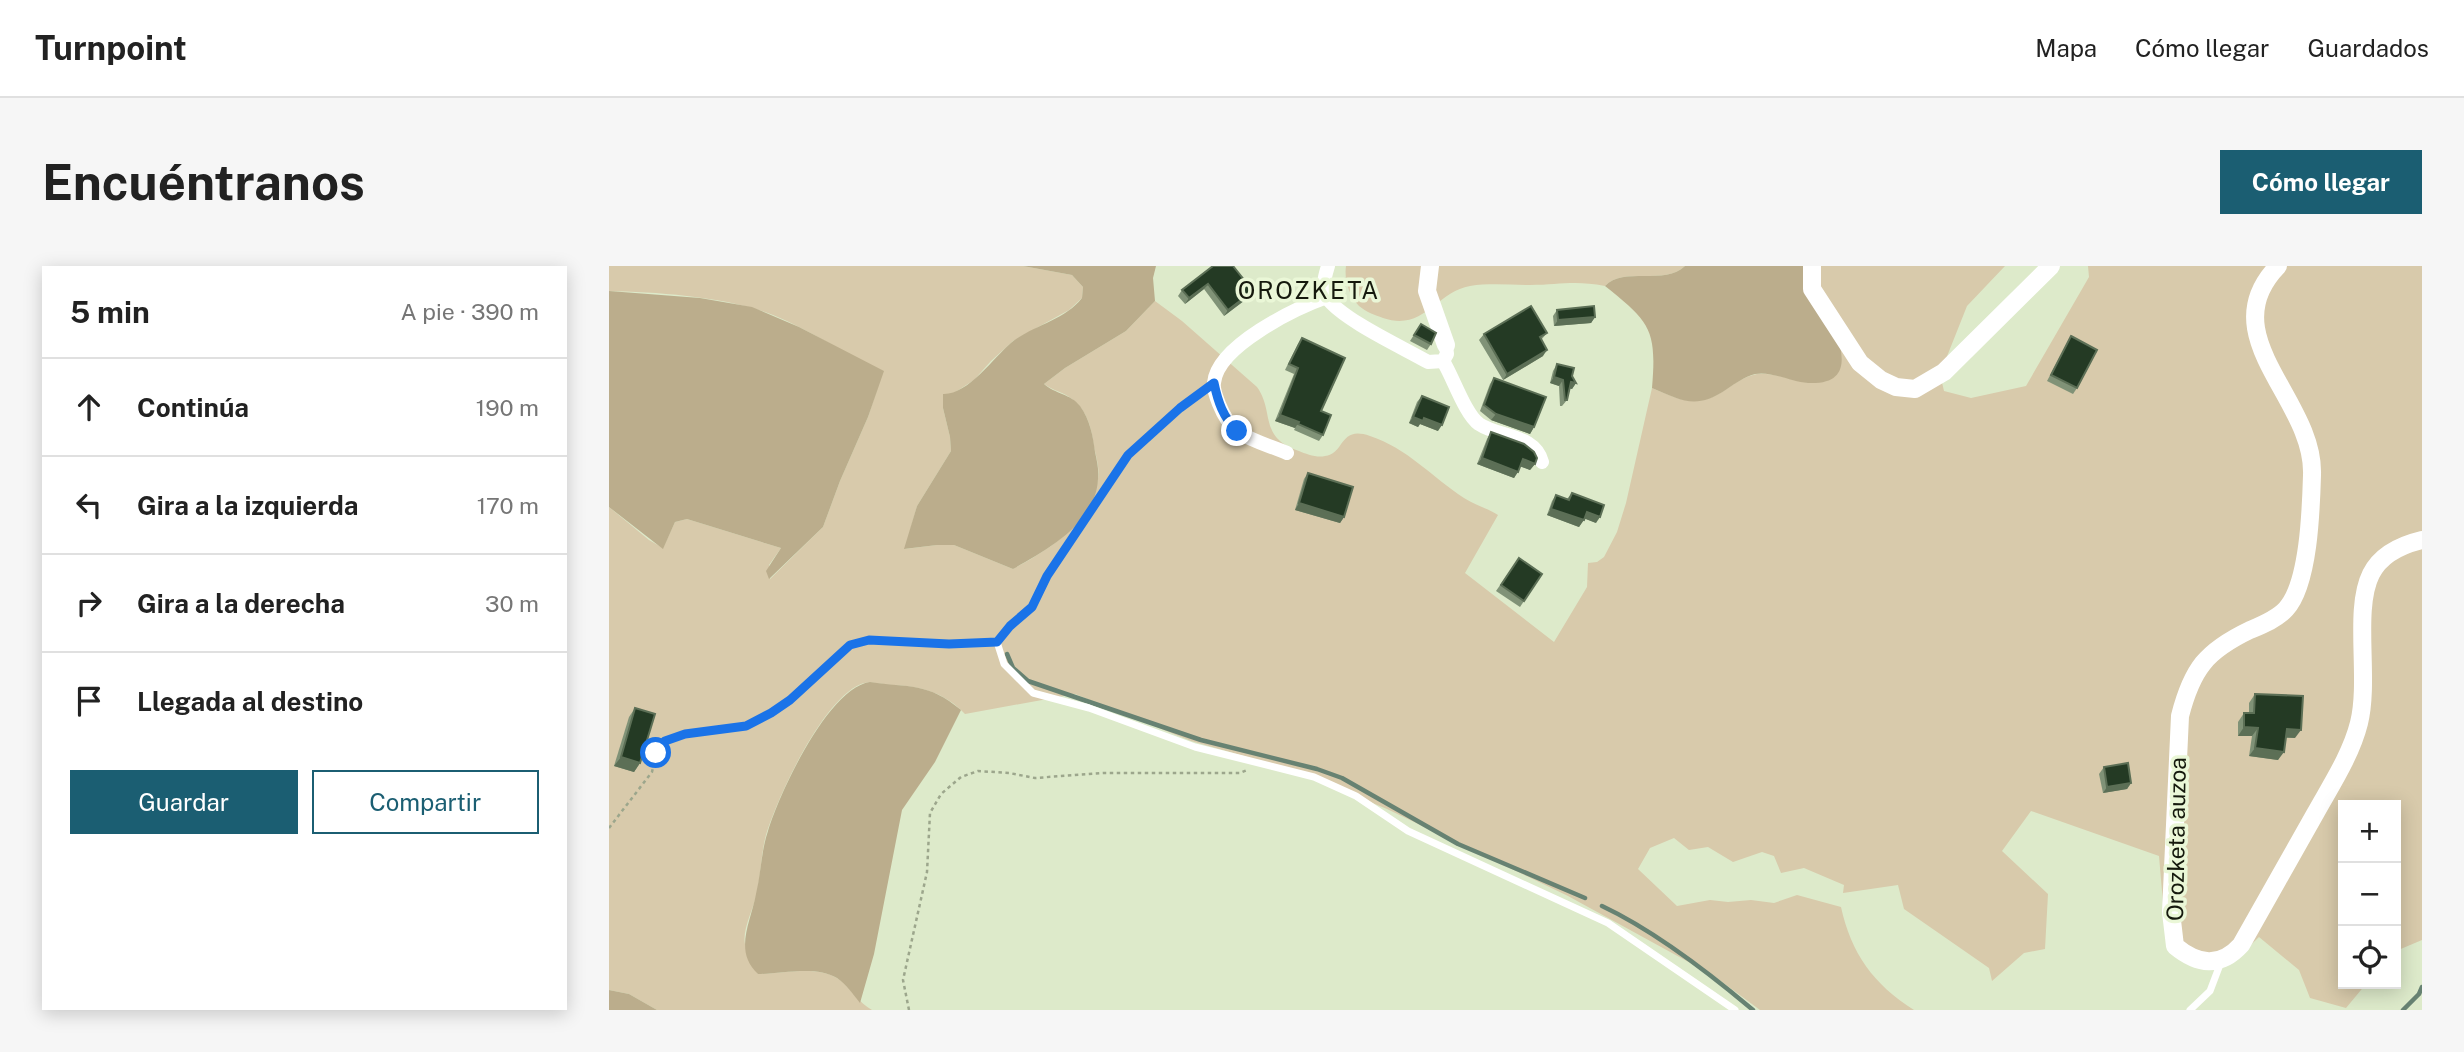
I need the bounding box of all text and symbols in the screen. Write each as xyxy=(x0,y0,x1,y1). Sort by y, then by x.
text: Turnpoint xyxy=(35,29,187,67)
text: Mapa xyxy=(2035,34,2097,62)
text: Cómo llegar xyxy=(2135,34,2269,62)
text: Guardados xyxy=(2307,34,2429,62)
button: Cómo llegar xyxy=(2220,150,2422,214)
text: Encuéntranos xyxy=(42,153,365,211)
district label: OROZKETA xyxy=(1238,276,1380,304)
text: 5 min xyxy=(70,294,150,330)
text: A pie · 390 m xyxy=(400,298,539,325)
icon: ahead xyxy=(70,388,108,426)
text: Continúa xyxy=(137,392,249,423)
text: 190 m xyxy=(476,394,539,421)
route end xyxy=(1221,415,1252,446)
icon: left xyxy=(70,486,108,524)
text: Gira a la izquierda xyxy=(137,490,359,521)
text: 170 m xyxy=(477,492,539,519)
icon: right xyxy=(70,584,108,622)
text: Gira a la derecha xyxy=(137,588,345,619)
text: 30 m xyxy=(485,590,539,617)
icon: arrive xyxy=(70,682,108,720)
text: Llegada al destino xyxy=(137,686,363,717)
route start xyxy=(640,737,671,768)
street label: Orozketa auzoa xyxy=(2161,757,2191,921)
button: Guardar xyxy=(70,770,298,834)
button: Compartir xyxy=(312,770,539,834)
map controls xyxy=(2338,800,2401,989)
button: + xyxy=(2338,800,2401,863)
button: − xyxy=(2338,863,2401,926)
button: locate xyxy=(2338,926,2401,989)

